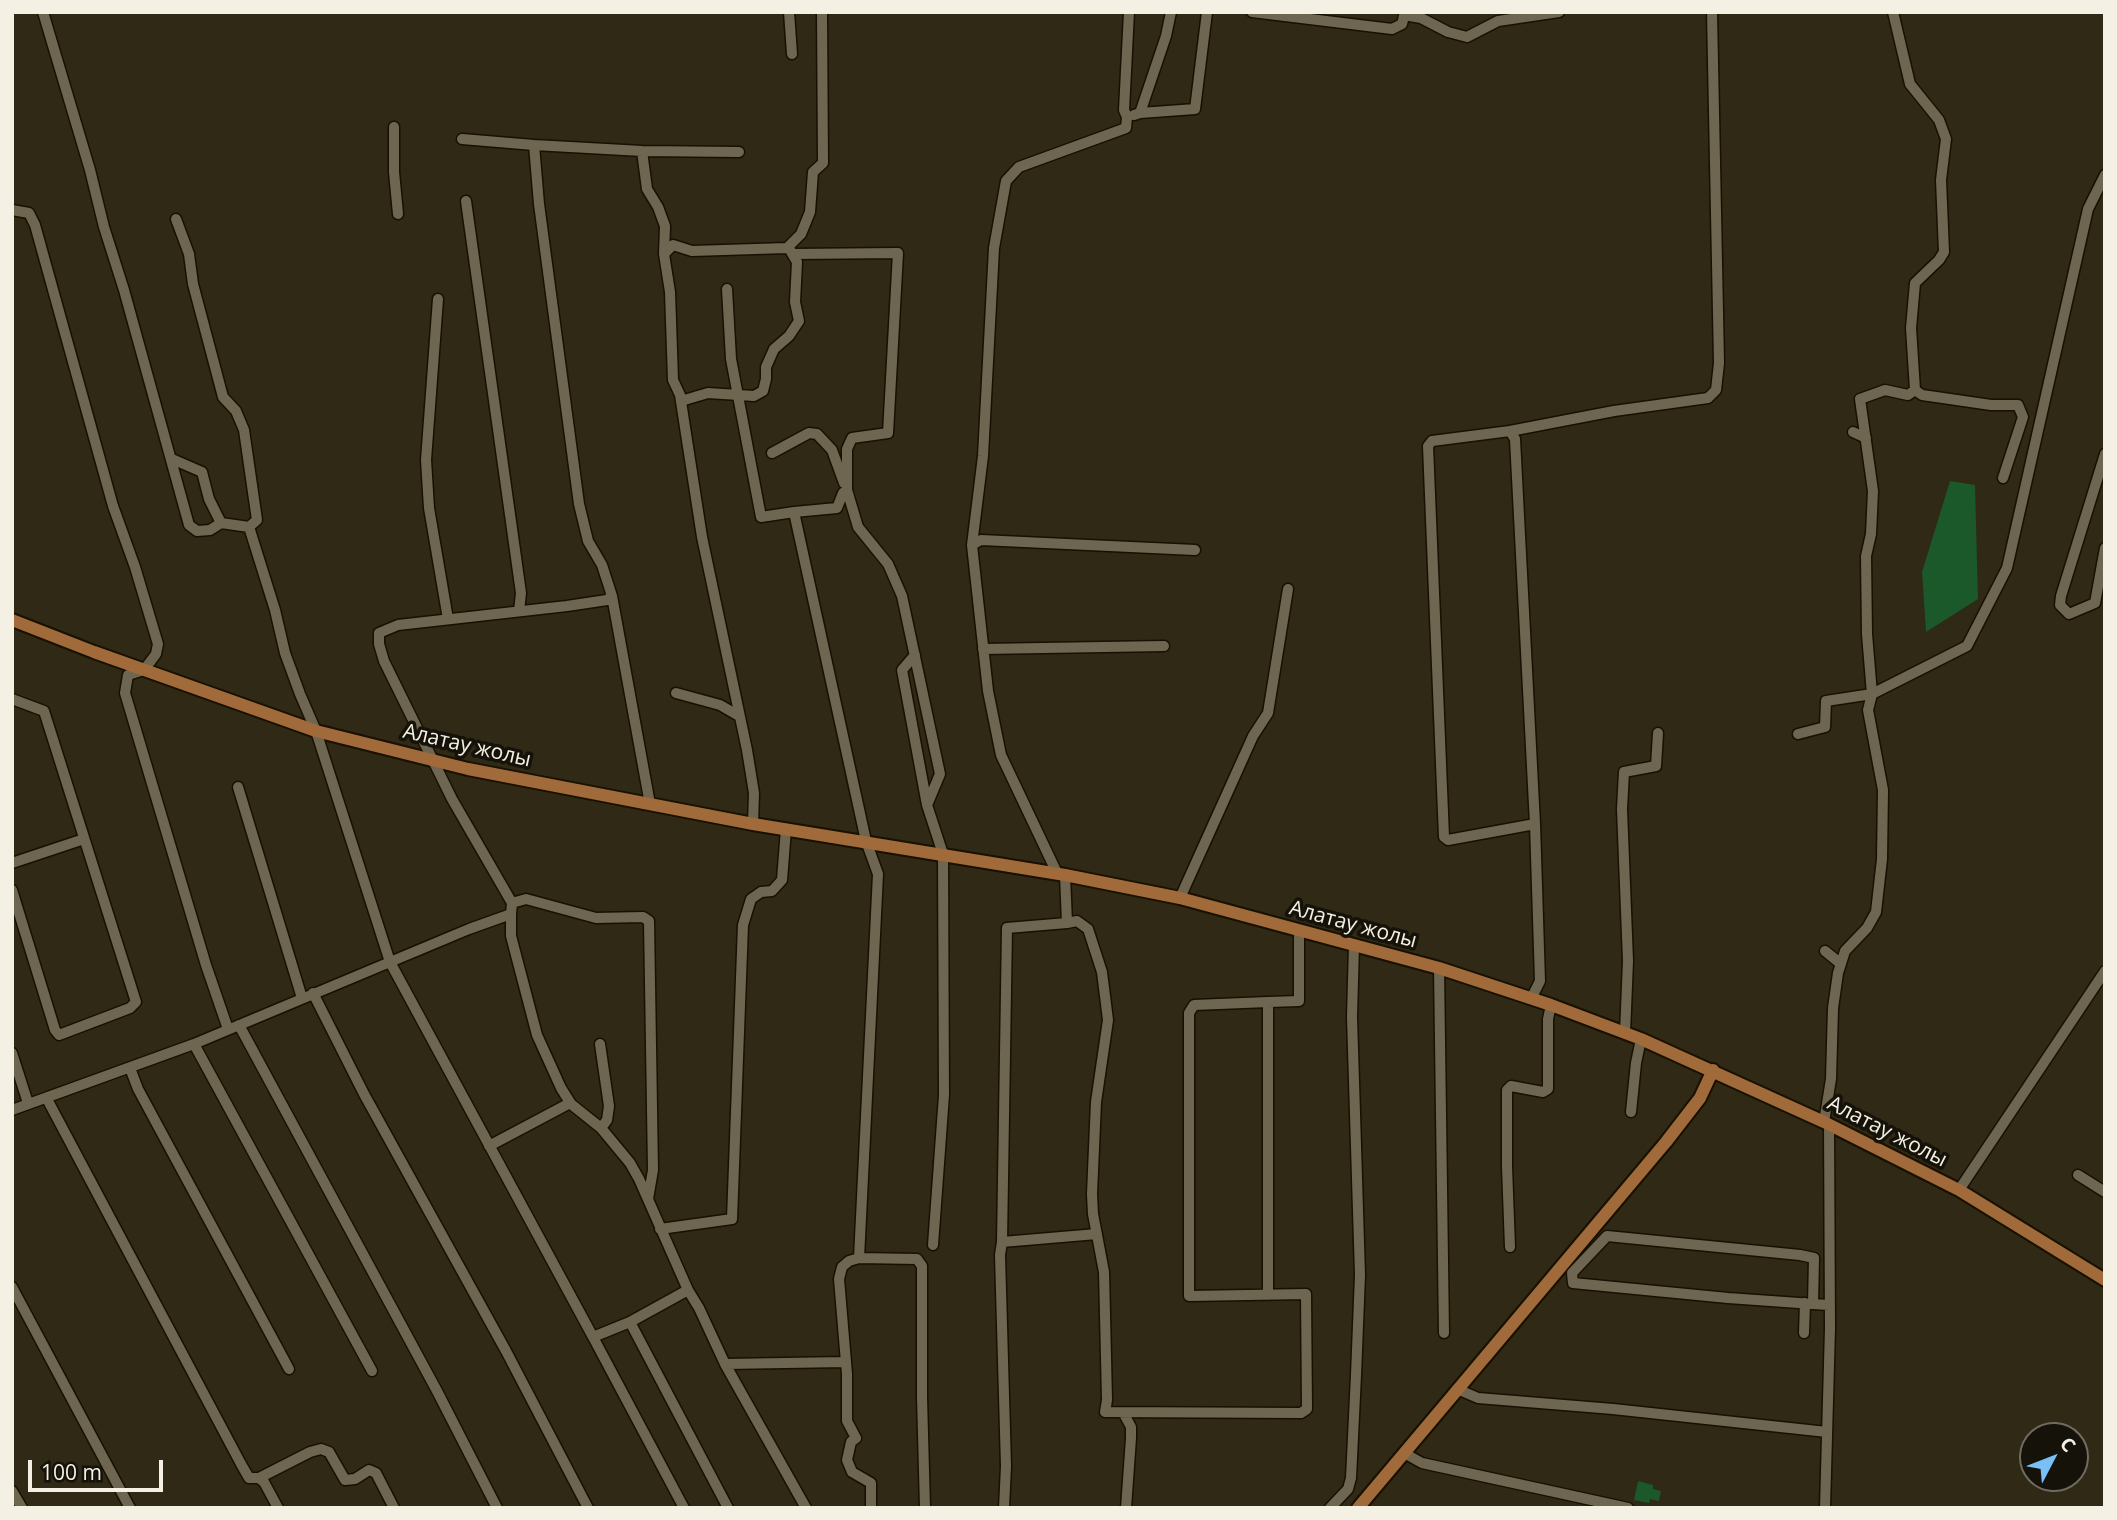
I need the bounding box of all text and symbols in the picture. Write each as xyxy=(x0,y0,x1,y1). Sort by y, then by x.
street label: Алатау жолы xyxy=(400,719,534,773)
street label: Алатау жолы xyxy=(1287,896,1419,954)
street label: Алатау жолы xyxy=(1823,1091,1951,1173)
north arrow xyxy=(2019,1422,2089,1492)
text: С xyxy=(2054,1431,2082,1457)
scale bar xyxy=(32,1446,166,1490)
text: 100 m xyxy=(41,1458,102,1486)

